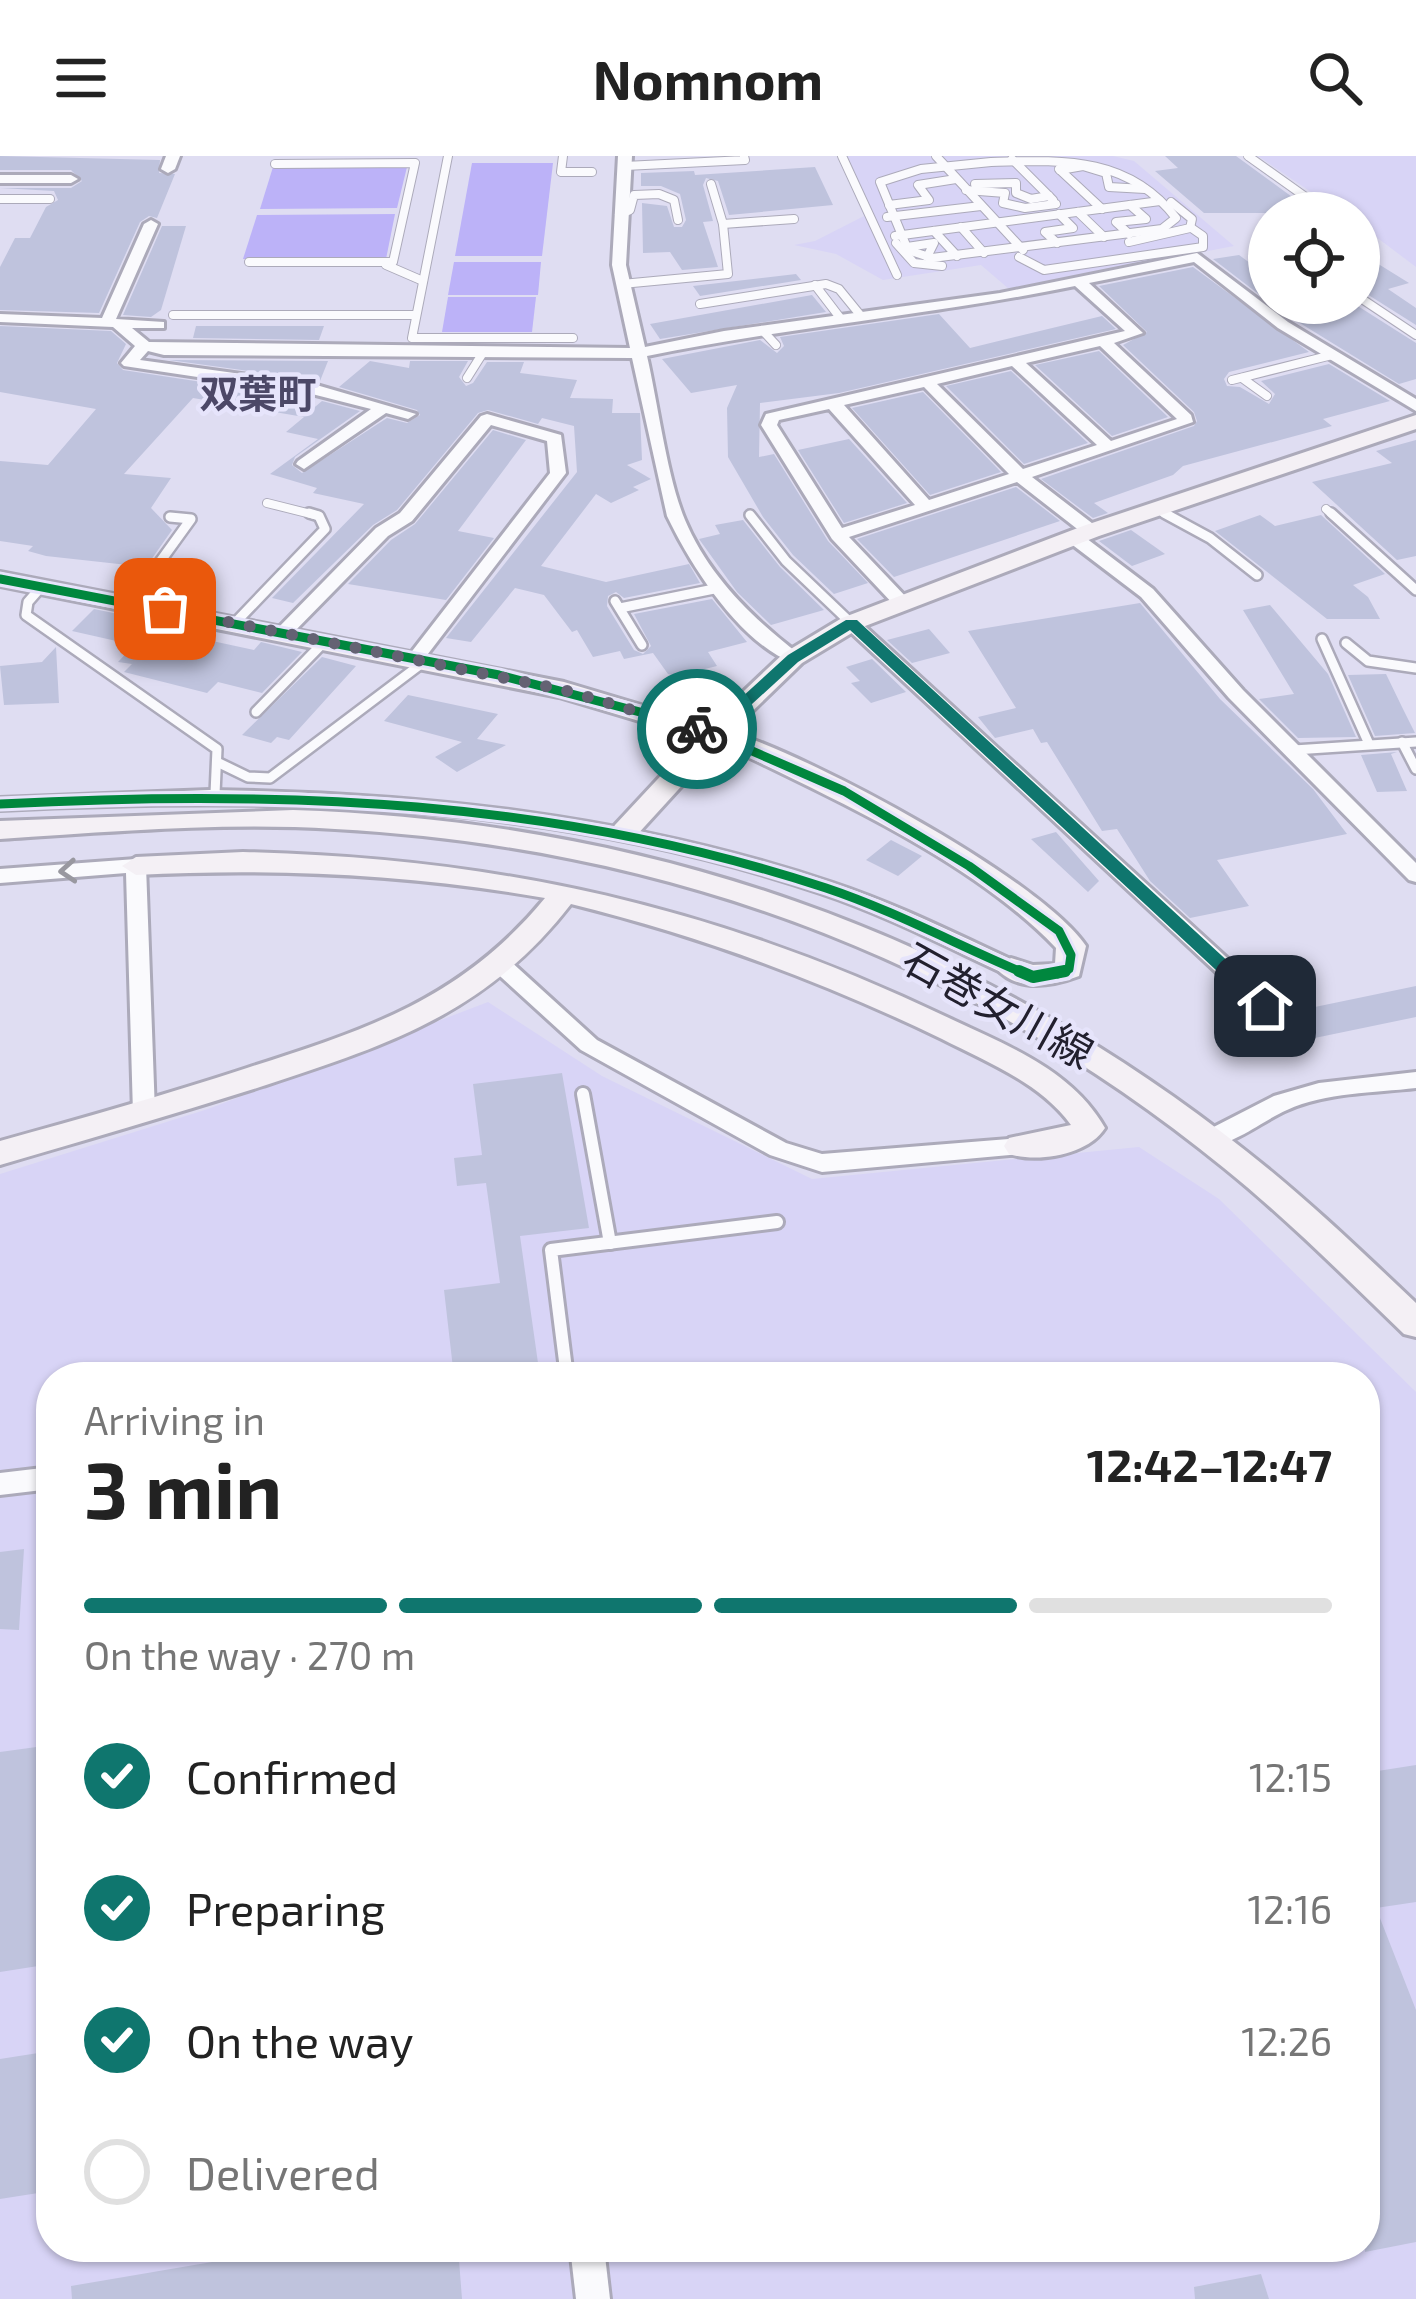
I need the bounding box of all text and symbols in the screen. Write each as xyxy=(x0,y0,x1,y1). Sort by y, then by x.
icon: menu xyxy=(48,45,114,111)
icon: search xyxy=(1302,45,1368,111)
text: Nomnom xyxy=(593,46,823,111)
map controls xyxy=(1248,192,1380,324)
button: locate xyxy=(1248,192,1380,324)
district label: 双葉町 xyxy=(199,369,317,416)
pin xyxy=(114,558,216,660)
icon: bag xyxy=(132,576,198,642)
courier xyxy=(637,669,757,789)
icon: bike xyxy=(664,696,730,762)
one-way arrow xyxy=(58,858,77,884)
street label: 石巻女川線 xyxy=(895,931,1103,1077)
pin xyxy=(1214,955,1316,1057)
icon: home xyxy=(1232,973,1298,1039)
text: Arriving in xyxy=(84,1396,265,1443)
text: 12:42–12:47 xyxy=(1087,1437,1332,1491)
text: 3 min xyxy=(84,1441,282,1535)
text: On the way · 270 m xyxy=(84,1631,415,1678)
icon: check xyxy=(84,1743,150,1809)
text: Confirmed xyxy=(186,1749,398,1803)
text: 12:15 xyxy=(1249,1753,1332,1800)
icon: check xyxy=(84,1875,150,1941)
text: Preparing xyxy=(186,1881,385,1935)
text: 12:16 xyxy=(1248,1885,1332,1932)
icon: check xyxy=(84,2007,150,2073)
text: On the way xyxy=(186,2013,413,2067)
text: 12:26 xyxy=(1241,2017,1332,2064)
text: Delivered xyxy=(186,2145,380,2199)

